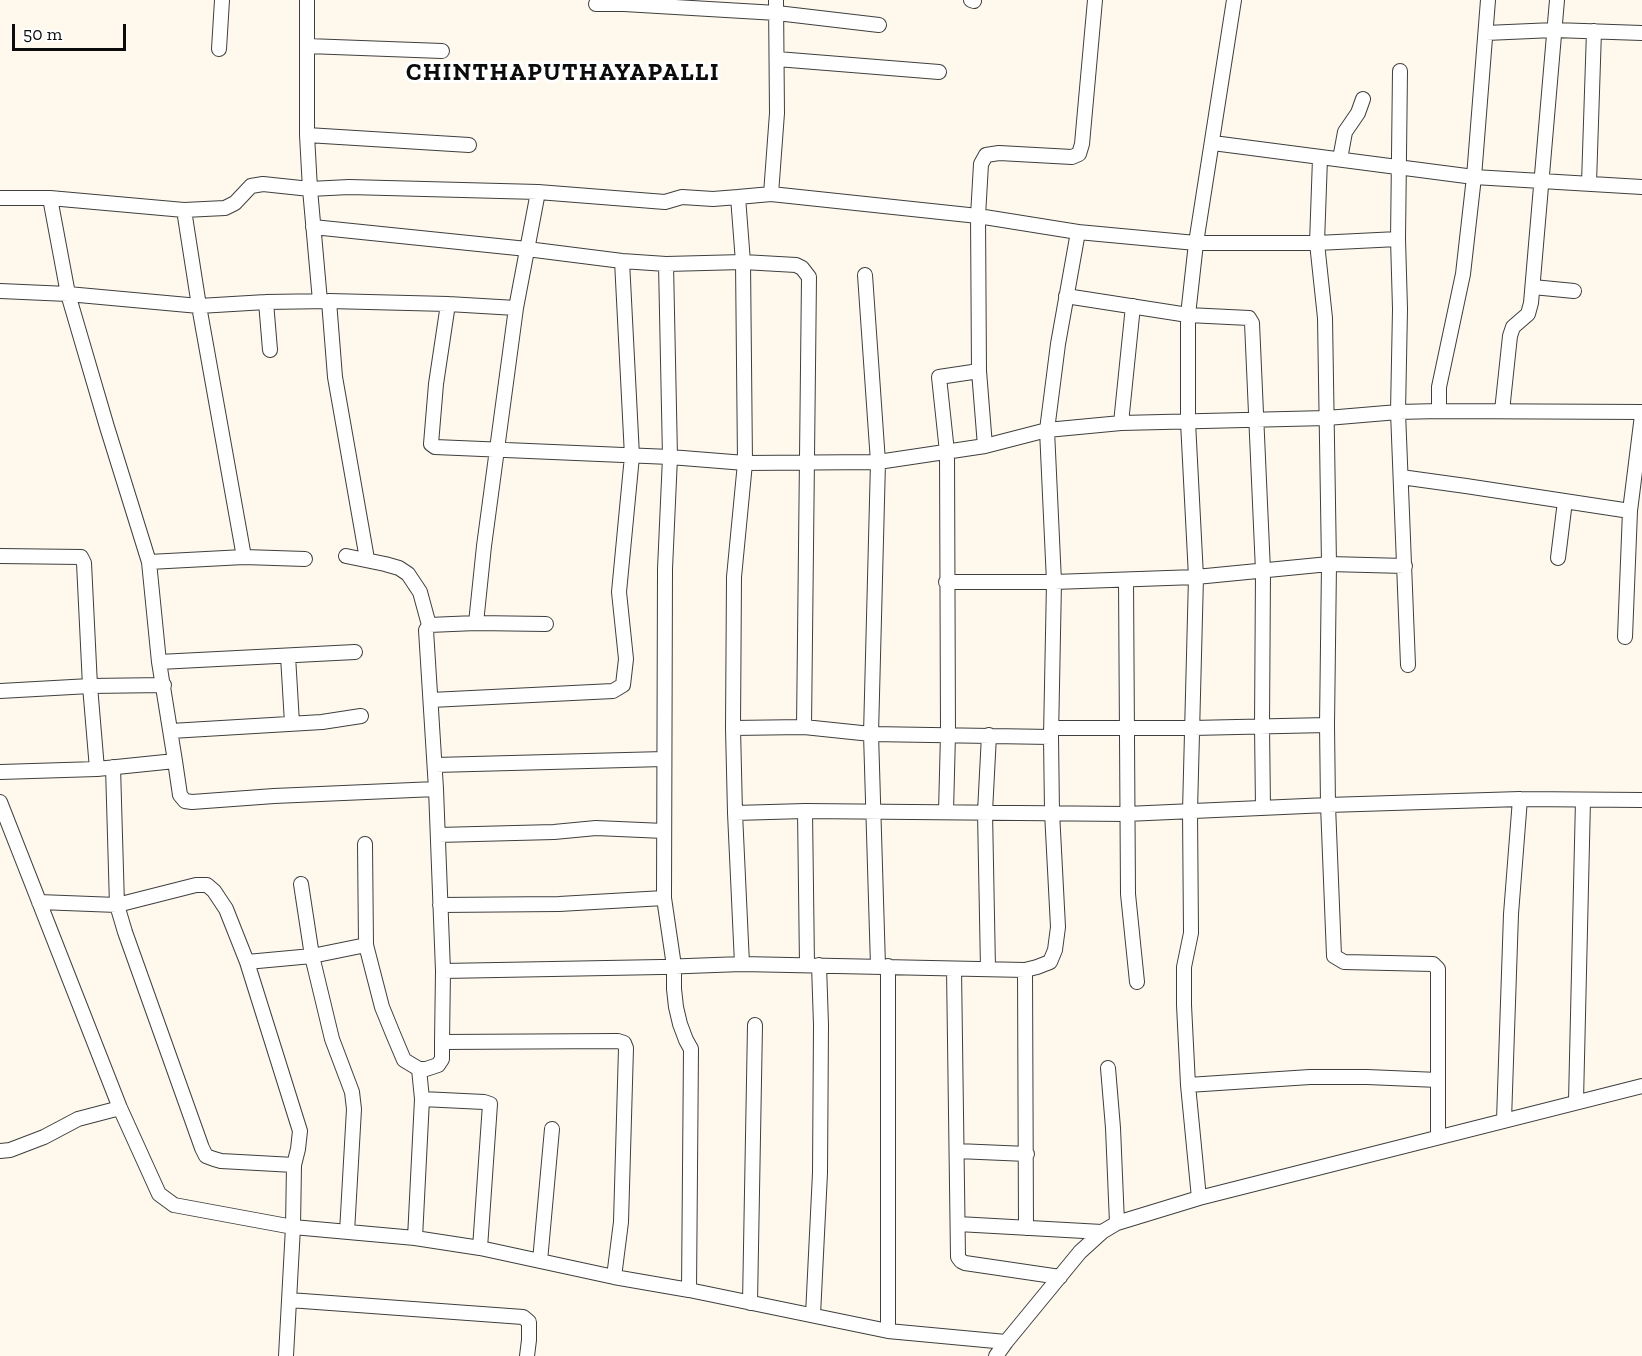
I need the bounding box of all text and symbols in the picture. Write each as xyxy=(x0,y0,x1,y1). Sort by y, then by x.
scale bar xyxy=(15,12,129,50)
text: 50 m xyxy=(23,23,62,45)
district label: CHINTHAPUTHAYAPALLI xyxy=(406,59,720,87)

